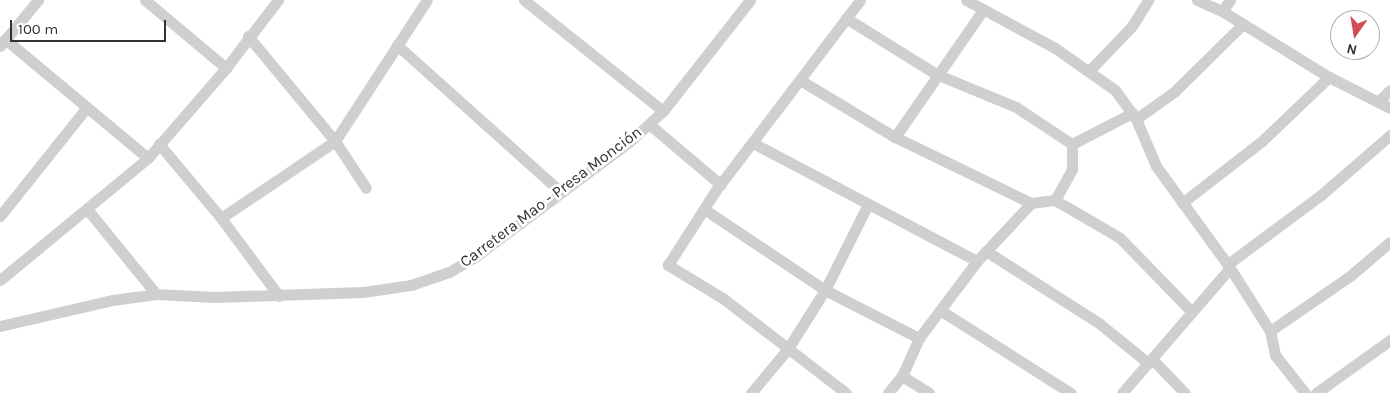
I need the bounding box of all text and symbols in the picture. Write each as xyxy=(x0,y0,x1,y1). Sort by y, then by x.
scale bar xyxy=(12,10,169,42)
north arrow xyxy=(1330,10,1380,60)
text: 100 m xyxy=(18,20,58,38)
text: N xyxy=(1345,40,1359,59)
street label: Carretera Mao - Presa Monción xyxy=(456,122,646,272)

